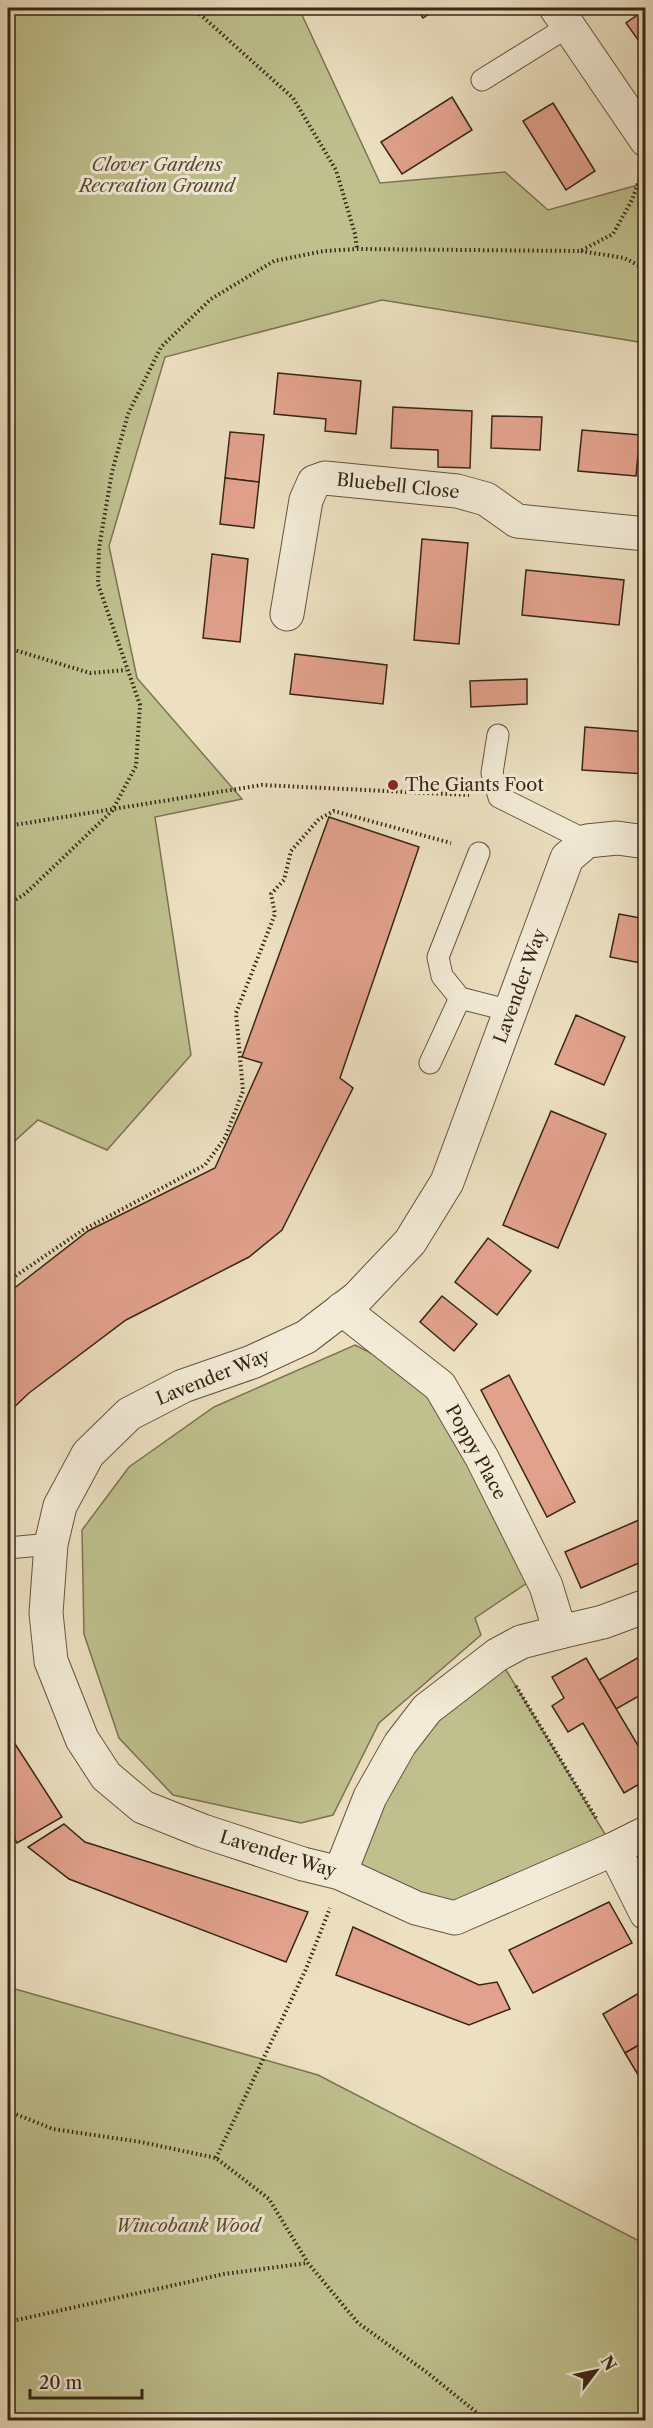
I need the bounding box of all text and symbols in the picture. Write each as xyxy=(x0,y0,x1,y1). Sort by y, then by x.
park label: Clover Gardens Recreation Ground xyxy=(77,154,237,197)
street label: Bluebell Close xyxy=(335,469,461,503)
place label: The Giants Foot xyxy=(405,774,544,796)
marker: The Giants Foot xyxy=(386,778,400,792)
street label: Lavender Way xyxy=(489,924,551,1047)
street label: Lavender Way xyxy=(153,1344,274,1410)
street label: Poppy Place xyxy=(441,1401,511,1503)
street label: Lavender Way xyxy=(217,1826,340,1882)
park label: Wincobank Wood xyxy=(115,2215,263,2237)
north arrow xyxy=(566,2341,626,2401)
text: N xyxy=(597,2352,621,2374)
scale bar xyxy=(30,2362,142,2400)
text: 20 m xyxy=(39,2372,83,2394)

